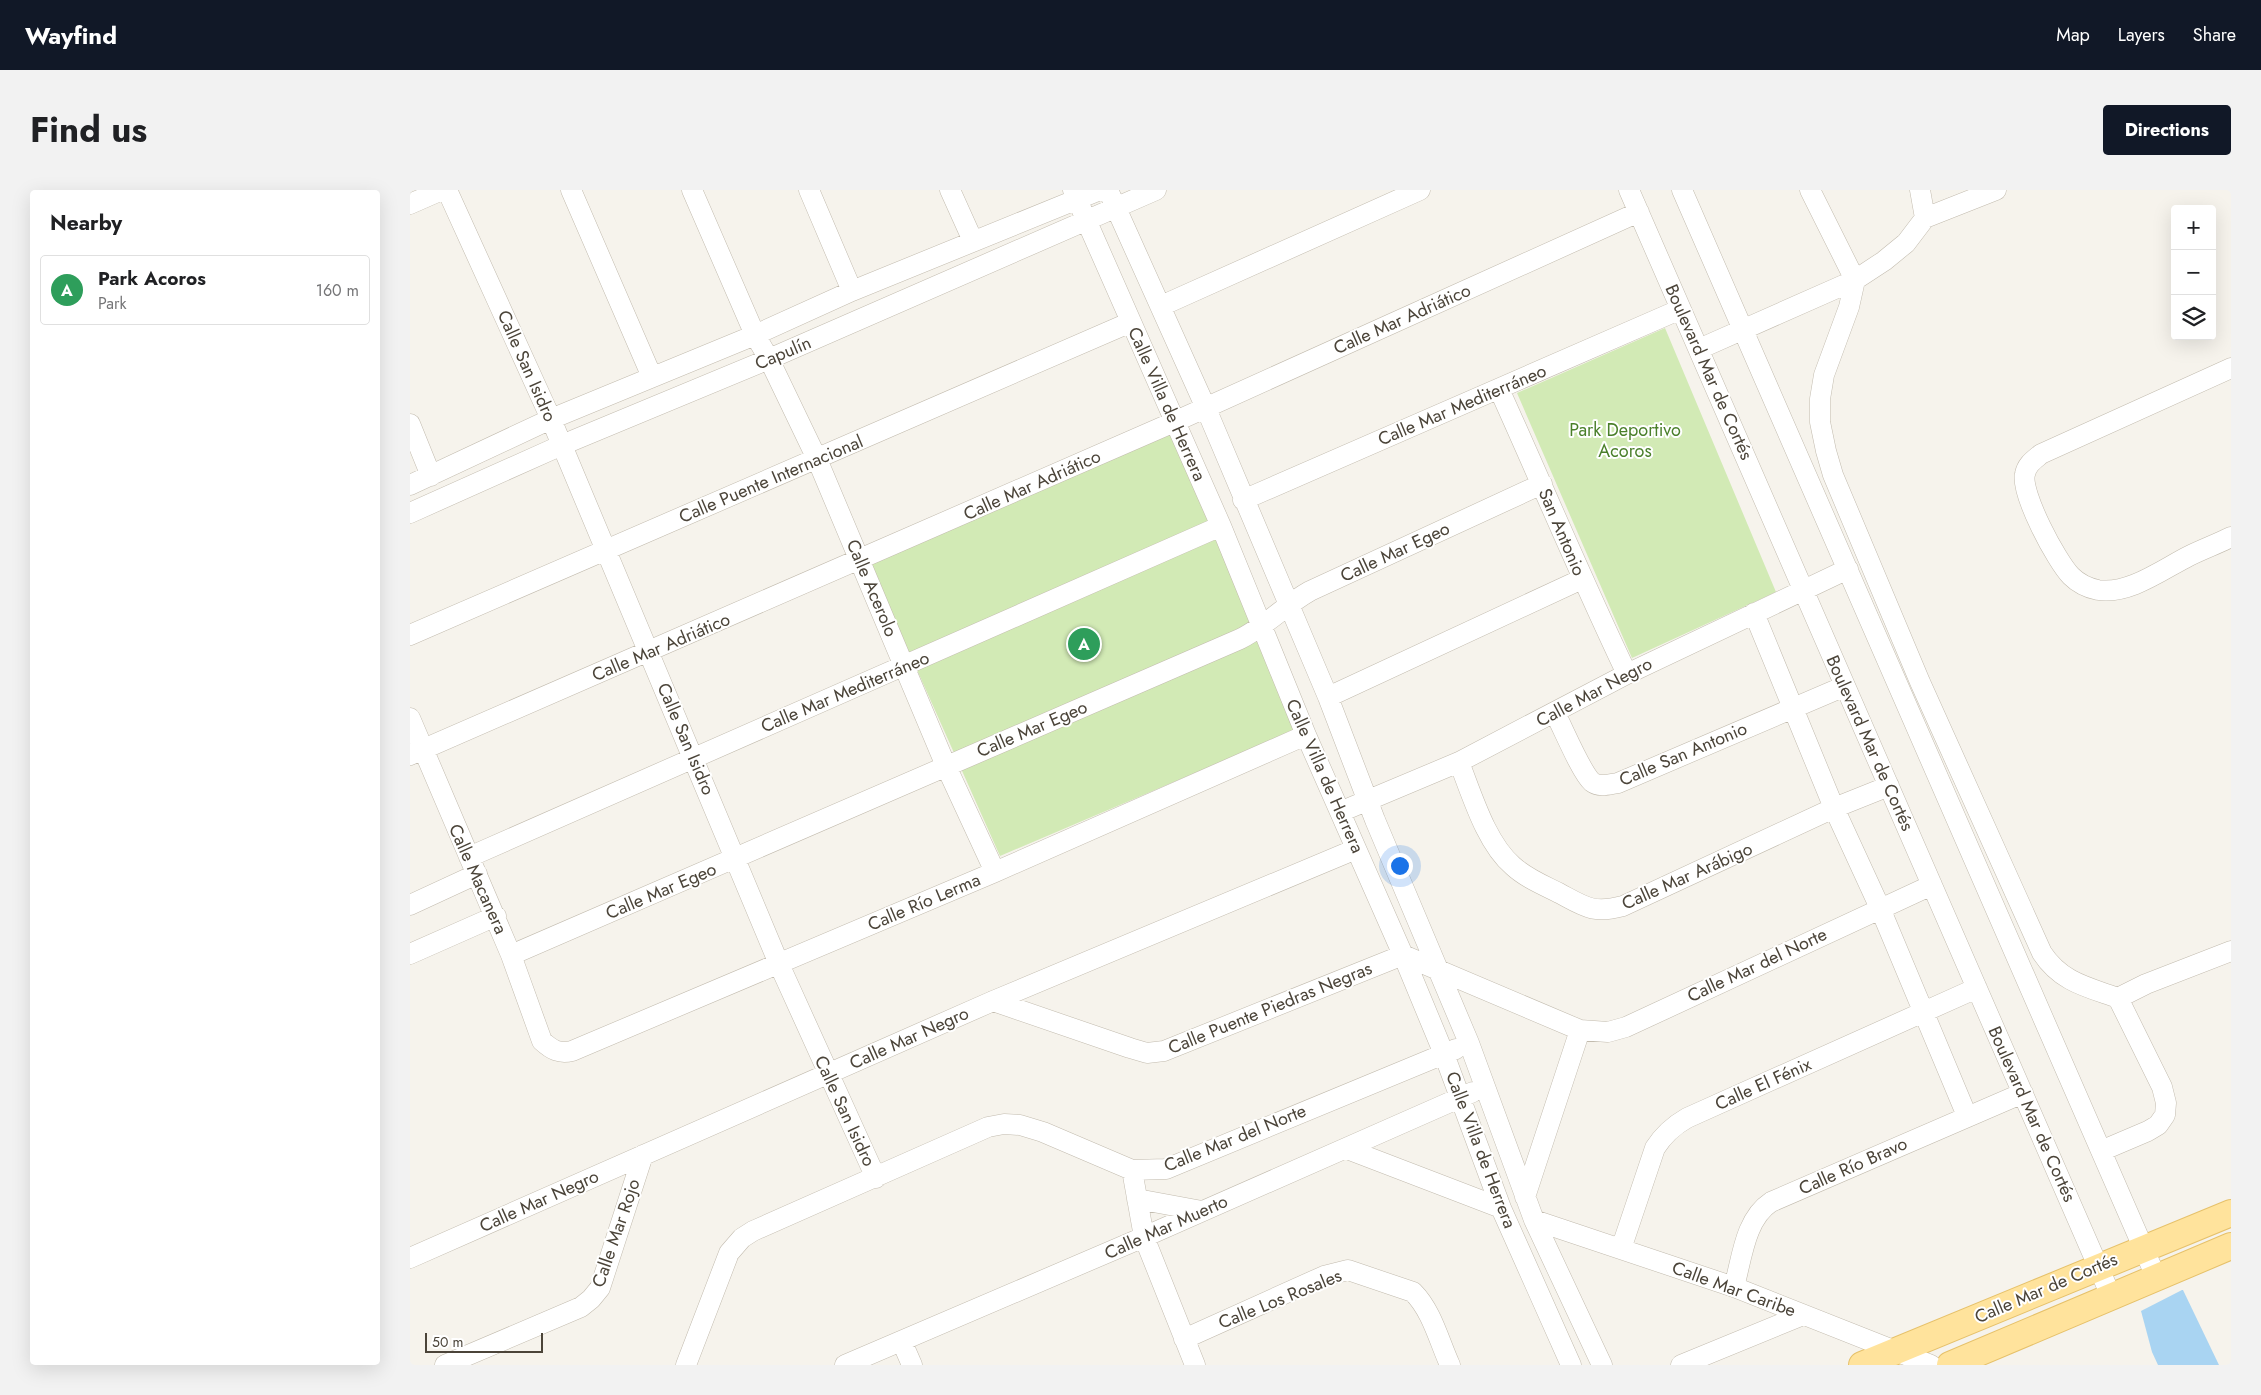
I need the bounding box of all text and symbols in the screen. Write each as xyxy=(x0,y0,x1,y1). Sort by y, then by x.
text: Wayfind xyxy=(25,18,117,53)
text: Map xyxy=(2056,22,2090,48)
text: Layers xyxy=(2118,22,2165,48)
text: Share xyxy=(2193,22,2236,48)
text: Find us xyxy=(30,105,147,155)
button: Directions xyxy=(2103,105,2231,155)
map controls xyxy=(2171,205,2216,340)
button: + xyxy=(2171,205,2216,250)
text: Nearby xyxy=(50,208,122,238)
button: − xyxy=(2171,250,2216,295)
text: Park Acoros xyxy=(98,265,206,292)
street label: Calle Mar Adriático xyxy=(1329,277,1475,361)
text: A xyxy=(61,279,73,302)
text: 160 m xyxy=(316,279,359,302)
street label: Boulevard Mar de Cortés xyxy=(1659,280,1759,464)
text: Park xyxy=(98,292,127,315)
button: layers xyxy=(2171,295,2216,340)
street label: Calle San Isidro xyxy=(491,306,563,426)
street label: Calle Villa de Herrera xyxy=(1121,323,1213,485)
street label: Capulín xyxy=(751,330,815,376)
street label: Calle Mar Mediterráneo xyxy=(1374,358,1550,452)
park label: Park Deportivo Acoros xyxy=(1569,417,1681,464)
street label: Calle Puente Internacional xyxy=(675,428,867,530)
street label: Calle Mar Adriático xyxy=(959,443,1105,527)
street label: San Antonio xyxy=(1532,484,1592,580)
street label: Calle Mar Egeo xyxy=(1336,515,1454,589)
street label: Calle Acerolo xyxy=(840,535,904,641)
street label: Calle Mar Adriático xyxy=(588,606,734,688)
pin: A xyxy=(1068,625,1100,663)
street label: Calle Mar Mediterráneo xyxy=(757,645,933,739)
street label: Calle Mar Negro xyxy=(1531,650,1657,734)
street label: Boulevard Mar de Cortés xyxy=(1820,651,1920,835)
street label: Calle San Isidro xyxy=(651,679,721,799)
street label: Calle Mar Egeo xyxy=(973,694,1092,764)
street label: Calle Villa de Herrera xyxy=(1279,695,1371,857)
street label: Calle San Antonio xyxy=(1615,715,1751,793)
street label: Calle Macanera xyxy=(442,820,514,938)
street label: Calle Mar Arábigo xyxy=(1618,835,1757,916)
your location xyxy=(1387,853,1413,879)
street label: Calle Mar Egeo xyxy=(602,856,721,926)
street label: Calle Río Lerma xyxy=(864,867,984,937)
street label: Calle Mar del Norte xyxy=(1683,921,1831,1009)
street label: Calle Puente Piedras Negras xyxy=(1164,955,1376,1061)
street label: Calle Mar Negro xyxy=(845,1000,973,1076)
street label: Boulevard Mar de Cortés xyxy=(1982,1022,2082,1206)
street label: Calle San Isidro xyxy=(808,1051,882,1171)
street label: Calle El Fénix xyxy=(1711,1051,1816,1117)
street label: Calle Villa de Herrera xyxy=(1439,1068,1523,1232)
street label: Calle Mar del Norte xyxy=(1160,1098,1310,1178)
street label: Calle Río Bravo xyxy=(1795,1130,1912,1202)
street label: Calle Mar Negro xyxy=(475,1163,603,1239)
street label: Calle Mar Rojo xyxy=(585,1175,647,1291)
street label: Calle Mar Muerto xyxy=(1100,1188,1232,1266)
street label: Calle Mar de Cortés xyxy=(1971,1246,2121,1330)
street label: Calle Mar Caribe xyxy=(1668,1255,1800,1323)
street label: Calle Los Rosales xyxy=(1214,1262,1346,1336)
scale bar xyxy=(425,1330,542,1353)
text: 50 m xyxy=(432,1332,463,1352)

